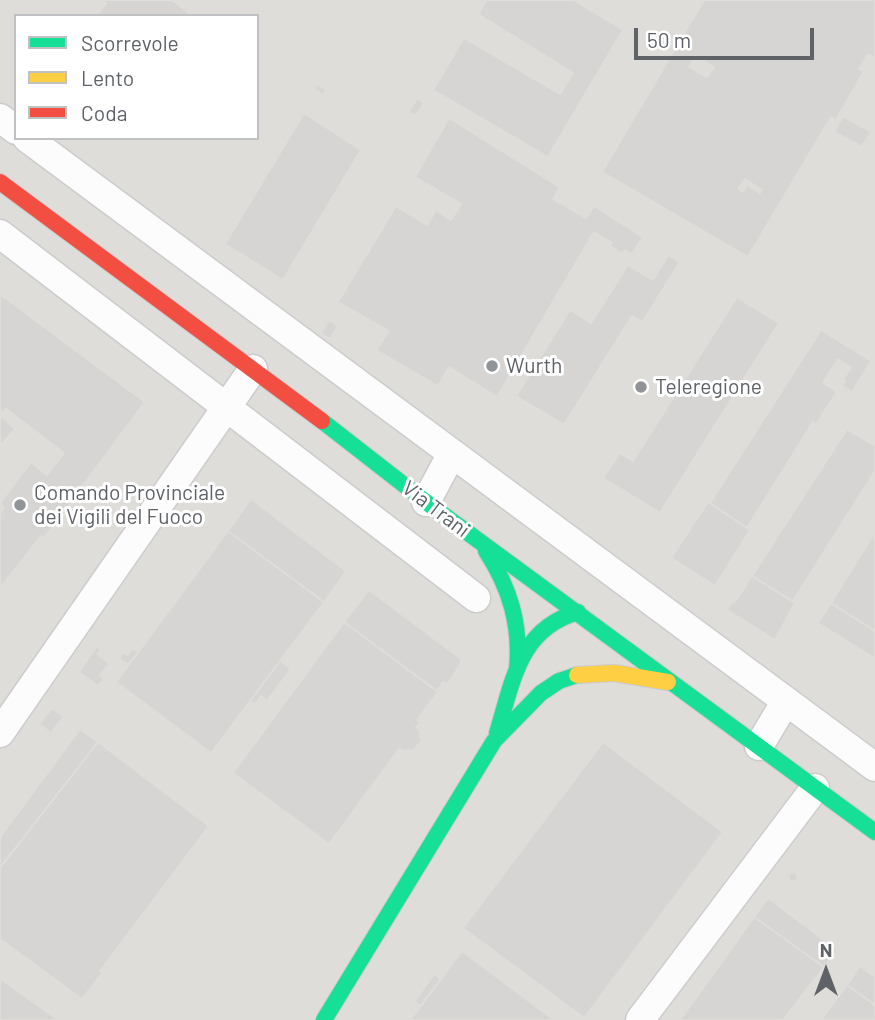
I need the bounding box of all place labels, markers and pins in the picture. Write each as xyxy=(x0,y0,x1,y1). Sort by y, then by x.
place label: Wurth xyxy=(506,353,562,379)
marker: Wurth xyxy=(484,358,500,374)
place label: Teleregione xyxy=(655,374,762,400)
marker: Teleregione xyxy=(633,379,649,395)
place label: Comando Provinciale dei Vigili del Fuoco xyxy=(34,480,225,530)
marker: Comando Provinciale dei Vigili del Fuoco xyxy=(12,497,28,513)

